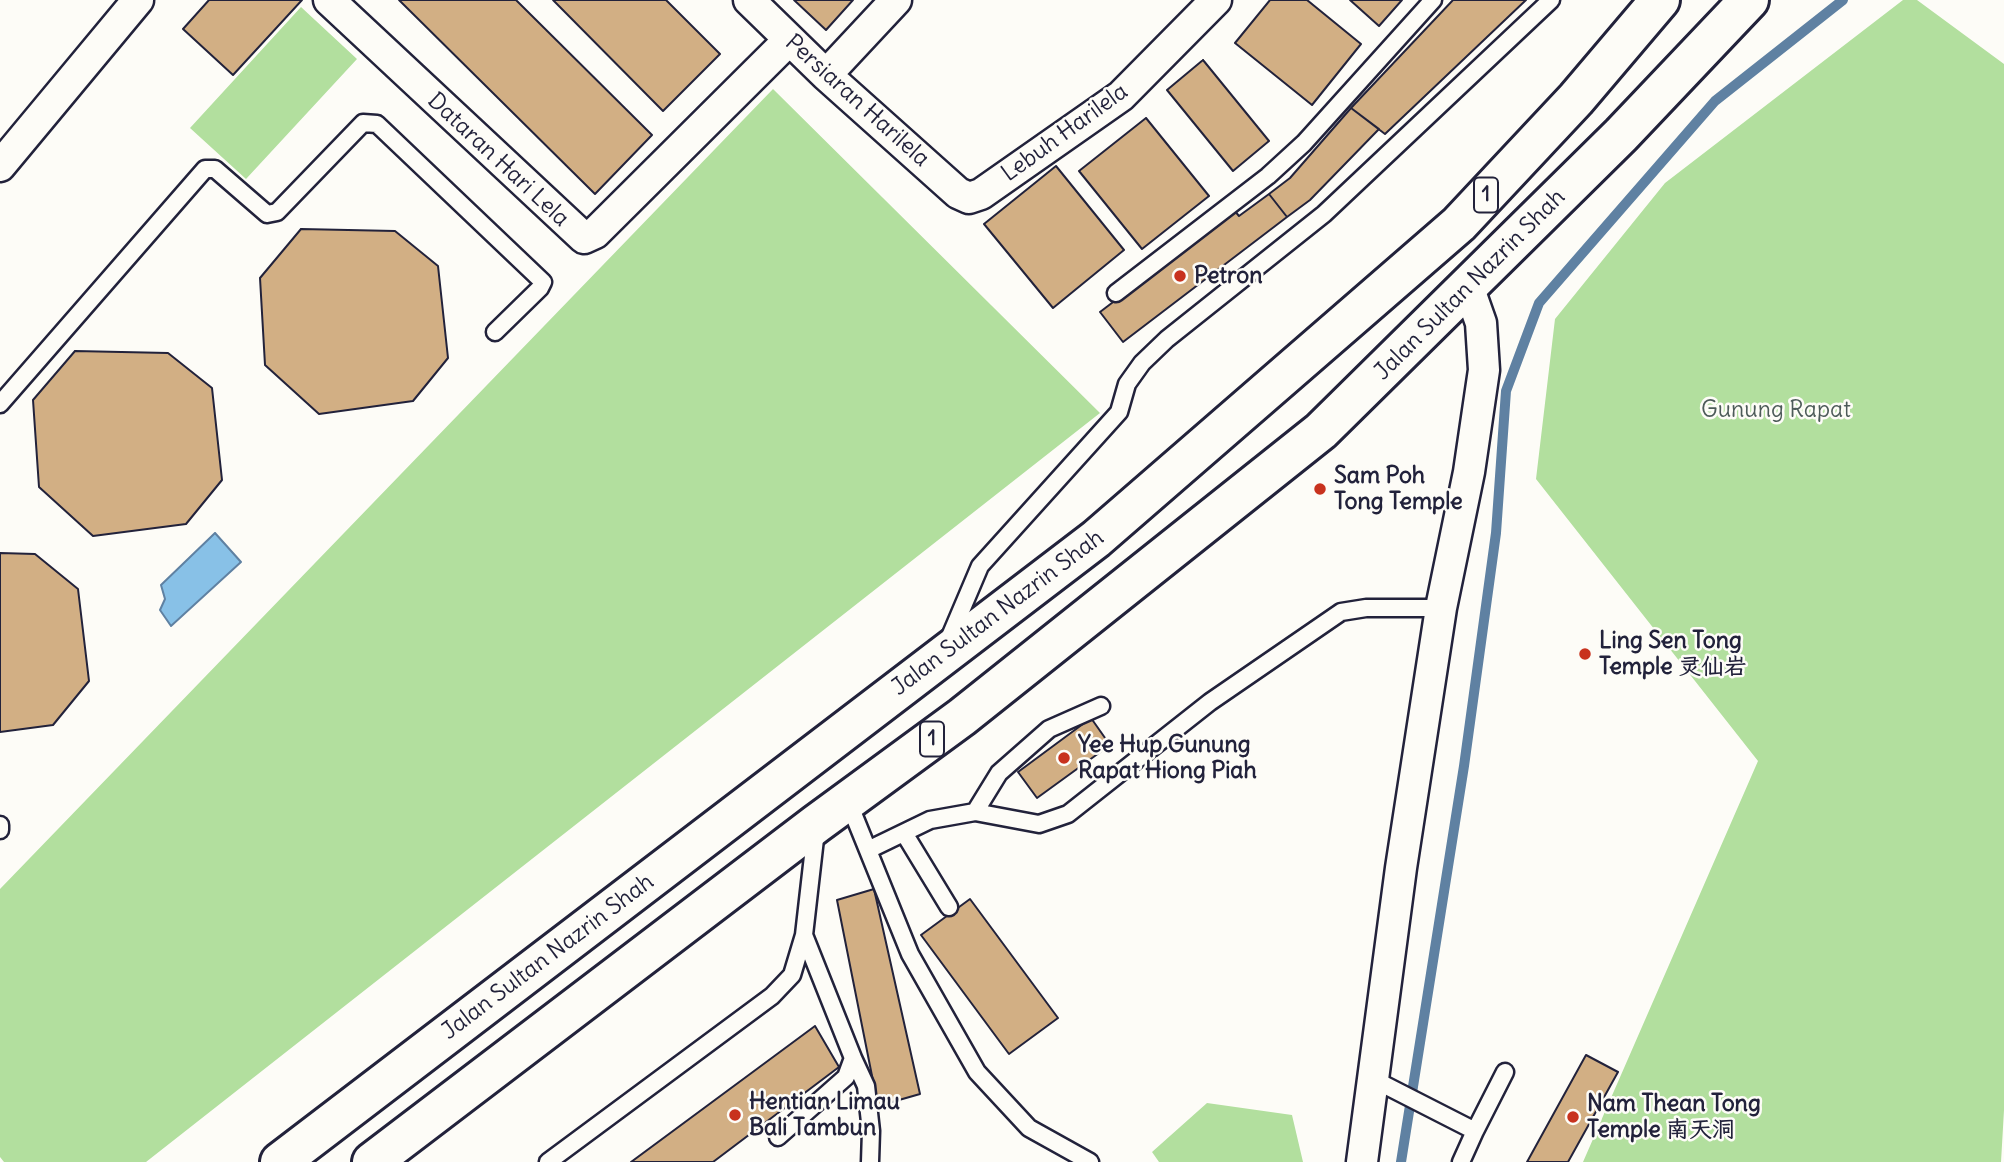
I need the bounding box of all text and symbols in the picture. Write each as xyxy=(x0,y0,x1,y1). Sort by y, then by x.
street label: Persiaran Harilela xyxy=(779,29,935,173)
street label: Lebuh Harilela xyxy=(997,78,1133,188)
street label: Dataran Hari Lela xyxy=(421,87,575,233)
road number: 1 xyxy=(1474,178,1498,212)
street label: Jalan Sultan Nazrin Shah xyxy=(1369,184,1571,386)
place label: Petron xyxy=(1194,262,1263,290)
marker: Petron xyxy=(1172,268,1188,284)
park label: Gunung Rapat xyxy=(1701,396,1851,424)
place label: Sam Poh Tong Temple xyxy=(1334,462,1463,516)
marker: Sam Poh Tong Temple xyxy=(1312,481,1328,497)
street label: Jalan Sultan Nazrin Shah xyxy=(886,524,1110,702)
place label: Ling Sen Tong Temple 灵仙岩 xyxy=(1599,627,1747,681)
marker: Ling Sen Tong Temple 灵仙岩 xyxy=(1577,646,1593,662)
road number: 1 xyxy=(920,722,944,756)
place label: Yee Hup Gunung Rapat Hiong Piah xyxy=(1078,731,1257,785)
marker: Yee Hup Gunung Rapat Hiong Piah xyxy=(1056,750,1072,766)
street label: Jalan Sultan Nazrin Shah xyxy=(436,868,660,1046)
place label: Hentian Limau Bali Tambun xyxy=(749,1088,900,1142)
place label: Nam Thean Tong Temple 南天洞 xyxy=(1587,1090,1761,1144)
marker: Hentian Limau Bali Tambun xyxy=(727,1107,743,1123)
marker: Nam Thean Tong Temple 南天洞 xyxy=(1565,1109,1581,1125)

